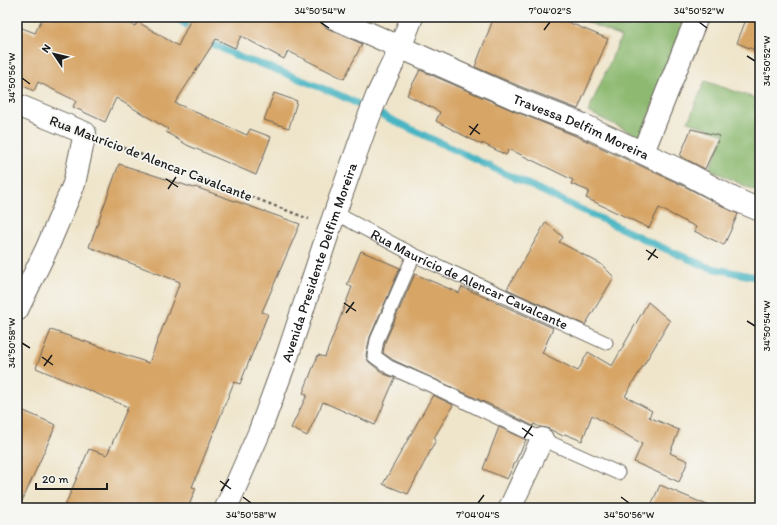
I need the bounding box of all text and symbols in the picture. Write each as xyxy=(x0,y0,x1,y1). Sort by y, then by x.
text: 34°50'54"W xyxy=(294,4,346,17)
text: 7°04'02"S xyxy=(529,4,572,17)
text: 34°50'52"W xyxy=(674,4,725,17)
north arrow xyxy=(34,34,74,74)
text: 34°50'52"W xyxy=(760,35,773,86)
text: N xyxy=(39,42,54,55)
text: 34°50'56"W xyxy=(5,52,18,103)
street label: Travessa Delfim Moreira xyxy=(510,90,652,164)
street label: Rua Maurício de Alencar Cavalcante xyxy=(47,112,255,205)
street label: Avenida Presidente Delfim Moreira xyxy=(278,160,361,364)
street label: Rua Maurício de Alencar Cavalcante xyxy=(368,226,571,334)
text: 34°50'54"W xyxy=(760,300,773,352)
text: 34°50'58"W xyxy=(5,317,18,368)
scale bar xyxy=(36,465,107,491)
text: 20 m xyxy=(42,472,69,486)
text: 34°50'58"W xyxy=(226,508,277,521)
text: 7°04'04"S xyxy=(456,508,500,521)
text: 34°50'56"W xyxy=(604,508,655,521)

